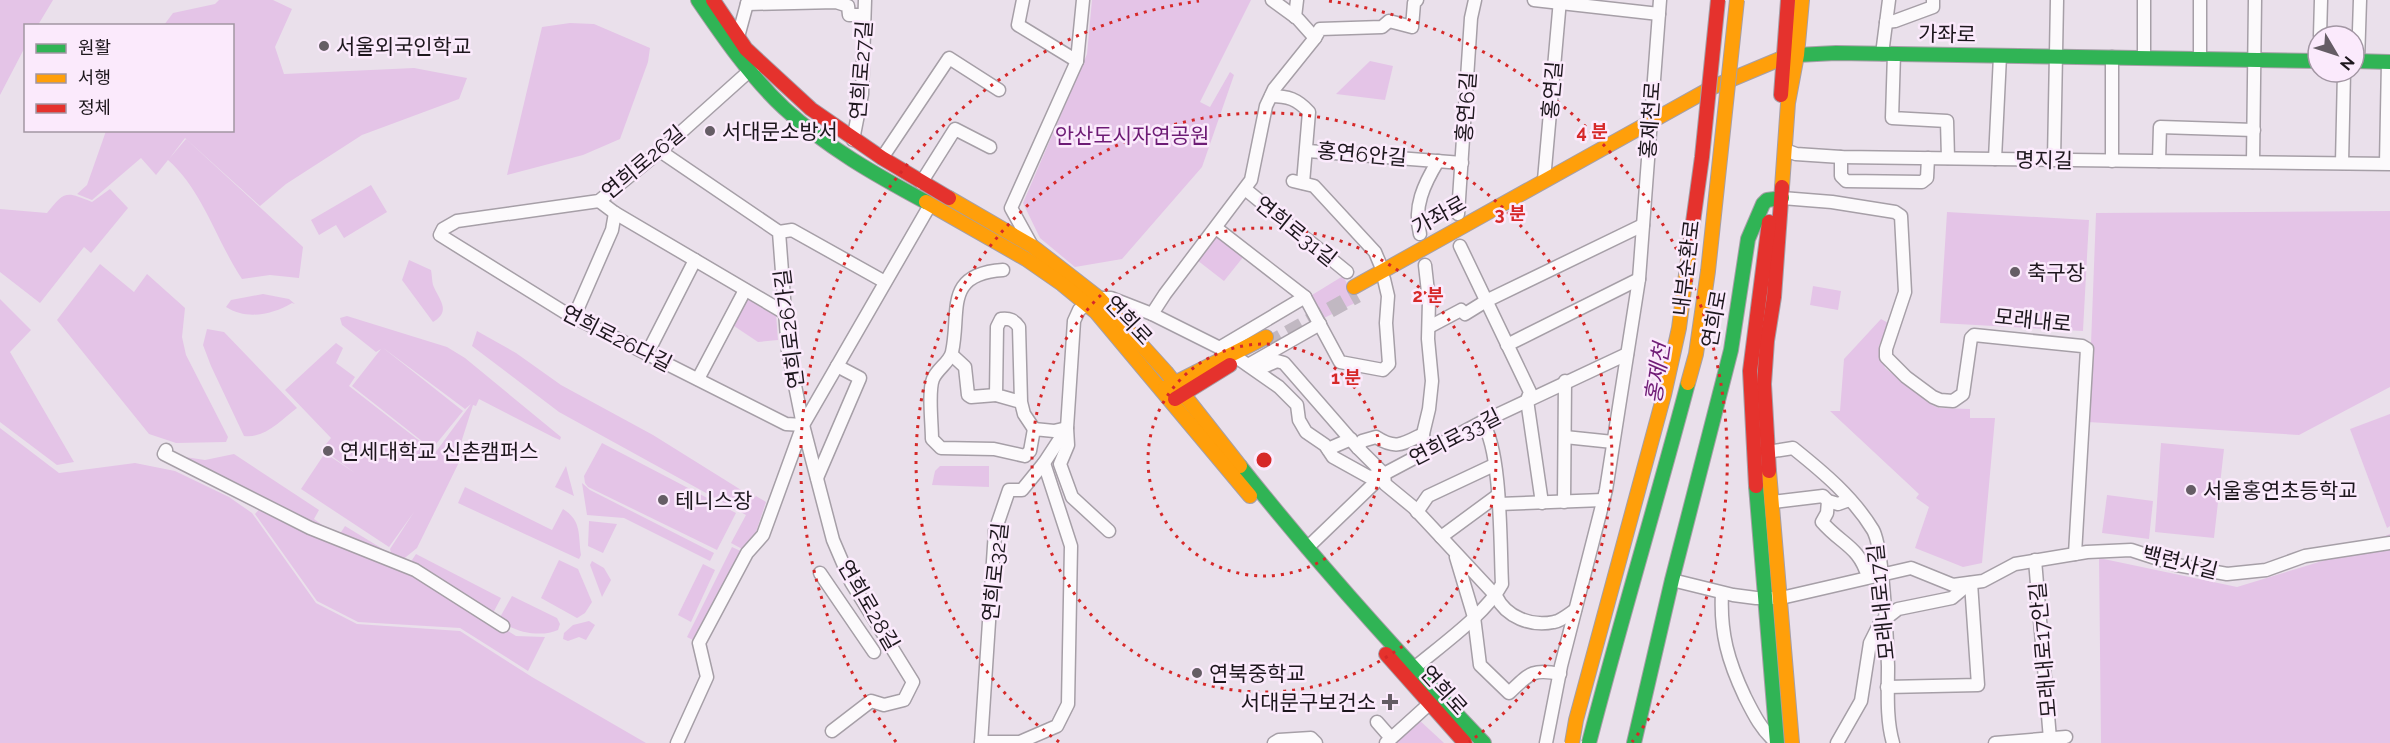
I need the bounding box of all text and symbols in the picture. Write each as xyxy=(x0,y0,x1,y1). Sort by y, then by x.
street label: 연희로27길 xyxy=(845,20,877,120)
street label: 가좌로 xyxy=(1918,21,1976,47)
legend xyxy=(24,24,234,132)
north arrow xyxy=(2306,24,2366,84)
place label: 서울외국인학교 xyxy=(336,34,471,59)
text: 원활 xyxy=(78,37,111,58)
marker: 서울외국인학교 xyxy=(317,39,331,53)
text: N xyxy=(2336,52,2358,74)
street label: 홍연길 xyxy=(1537,60,1567,120)
text: 서행 xyxy=(78,67,111,88)
street label: 홍연6길 xyxy=(1451,71,1481,143)
street label: 홍제천로 xyxy=(1635,81,1665,159)
text: 정체 xyxy=(78,97,111,118)
place label: 서대문소방서 xyxy=(722,119,838,144)
street label: 연희로26길 xyxy=(596,120,690,204)
text: 4 분 xyxy=(1576,121,1608,142)
park label: 안산도시자연공원 xyxy=(1055,123,1209,148)
marker: 서대문소방서 xyxy=(703,124,717,138)
street label: 홍연6안길 xyxy=(1316,138,1408,170)
street label: 명지길 xyxy=(2015,147,2073,173)
street label: 가좌로 xyxy=(1408,190,1470,240)
street label: 연희로31길 xyxy=(1250,191,1342,271)
text: 3 분 xyxy=(1495,203,1526,224)
street label: 내부순환로 xyxy=(1668,219,1704,317)
place label: 축구장 xyxy=(2027,260,2085,285)
marker: 축구장 xyxy=(2008,265,2022,279)
street label: 연희로26가길 xyxy=(769,268,809,390)
text: 2 분 xyxy=(1412,285,1444,306)
street label: 연희로 xyxy=(1697,288,1731,350)
street label: 연희로 xyxy=(1100,290,1158,350)
street label: 연희로26다길 xyxy=(558,300,676,376)
street label: 모래내로 xyxy=(1993,304,2073,336)
water label: 홍제천 xyxy=(1639,338,1675,405)
text: 1 분 xyxy=(1331,367,1361,388)
street label: 연희로33길 xyxy=(1405,403,1505,471)
place label: 연세대학교 신촌캠퍼스 xyxy=(340,439,539,464)
marker: 연세대학교 신촌캠퍼스 xyxy=(321,444,335,458)
centre of rings xyxy=(1254,450,1274,470)
place label: 서울홍연초등학교 xyxy=(2203,478,2358,503)
marker: 서울홍연초등학교 xyxy=(2184,483,2198,497)
place label: 테니스장 xyxy=(675,488,752,513)
marker: 테니스장 xyxy=(656,493,670,507)
street label: 연희로32길 xyxy=(977,521,1013,623)
street label: 백련사길 xyxy=(2139,541,2221,583)
street label: 모래내로17길 xyxy=(1862,543,1900,661)
street label: 연희로28길 xyxy=(833,555,905,655)
street label: 모래내로17안길 xyxy=(2025,581,2061,719)
street label: 연희로 xyxy=(1415,660,1473,720)
place label: 연북중학교 xyxy=(1209,661,1306,686)
marker: 연북중학교 xyxy=(1190,666,1204,680)
place label: 서대문구보건소 xyxy=(1241,690,1376,715)
marker: 서대문구보건소 xyxy=(1381,693,1399,711)

